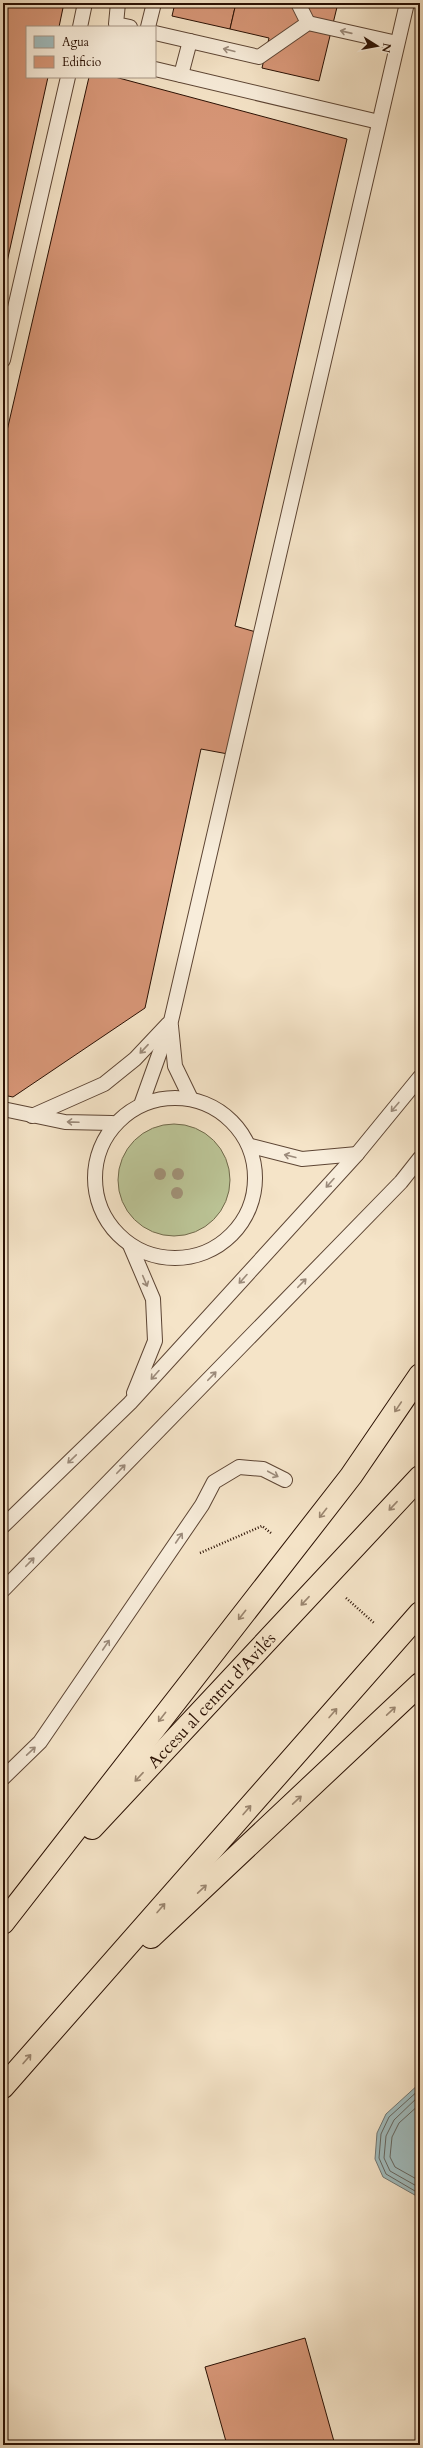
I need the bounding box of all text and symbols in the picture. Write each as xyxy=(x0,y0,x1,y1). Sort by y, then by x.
legend xyxy=(26,26,156,78)
north arrow xyxy=(357,26,397,66)
one-way arrow xyxy=(340,27,353,35)
text: Agua xyxy=(62,34,90,50)
text: N xyxy=(378,42,395,54)
one-way arrow xyxy=(222,46,235,53)
text: Edificio xyxy=(62,54,102,70)
one-way arrow xyxy=(140,1044,149,1054)
one-way arrow xyxy=(391,1102,400,1113)
one-way arrow xyxy=(67,1118,80,1126)
one-way arrow xyxy=(284,1152,297,1159)
one-way arrow xyxy=(326,1178,335,1188)
one-way arrow xyxy=(142,1274,150,1286)
one-way arrow xyxy=(238,1274,247,1284)
one-way arrow xyxy=(298,1278,307,1288)
one-way arrow xyxy=(151,1370,160,1380)
one-way arrow xyxy=(207,1371,217,1381)
one-way arrow xyxy=(394,1401,402,1412)
one-way arrow xyxy=(67,1454,77,1464)
one-way arrow xyxy=(116,1464,126,1474)
one-way arrow xyxy=(267,1471,279,1478)
one-way arrow xyxy=(389,1501,398,1511)
one-way arrow xyxy=(318,1507,327,1518)
one-way arrow xyxy=(175,1532,183,1543)
one-way arrow xyxy=(25,1557,35,1567)
one-way arrow xyxy=(300,1595,309,1606)
one-way arrow xyxy=(238,1609,247,1620)
street label: Accesu al centru d'Avilés xyxy=(143,1627,281,1773)
one-way arrow xyxy=(102,1640,110,1651)
one-way arrow xyxy=(386,1706,396,1716)
one-way arrow xyxy=(328,1707,337,1718)
one-way arrow xyxy=(158,1712,166,1723)
one-way arrow xyxy=(26,1746,36,1756)
one-way arrow xyxy=(135,1772,144,1783)
one-way arrow xyxy=(292,1795,302,1805)
one-way arrow xyxy=(242,1805,251,1815)
one-way arrow xyxy=(197,1885,207,1894)
one-way arrow xyxy=(156,1902,165,1913)
one-way arrow xyxy=(23,2054,32,2064)

